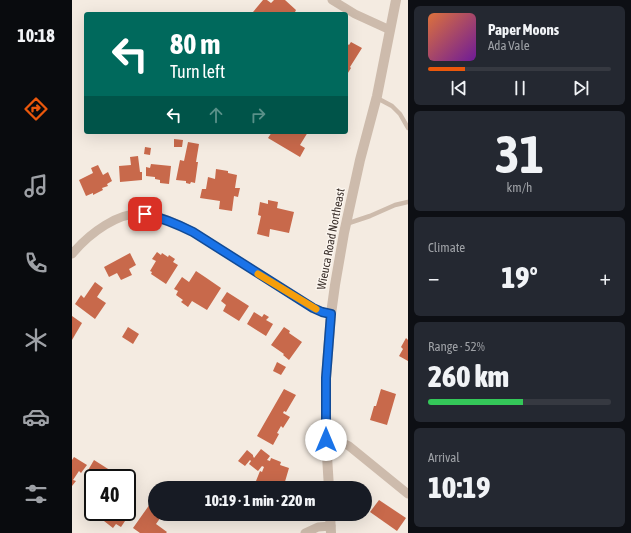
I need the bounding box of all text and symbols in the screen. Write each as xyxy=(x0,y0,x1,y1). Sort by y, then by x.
text: Paper Moons xyxy=(488,21,559,38)
text: 10:18 xyxy=(17,25,55,46)
icon: left xyxy=(104,28,156,80)
text: 80 m xyxy=(170,28,220,60)
text: Ada Vale xyxy=(488,38,530,53)
text: Turn left xyxy=(170,61,225,82)
icon: previous xyxy=(448,77,470,99)
icon: pause xyxy=(509,77,531,99)
icon: next xyxy=(570,77,592,99)
icon: directions xyxy=(22,95,50,123)
icon: left xyxy=(163,104,185,126)
icon: ahead xyxy=(205,104,227,126)
icon: right xyxy=(247,104,269,126)
text: 31 xyxy=(495,124,544,184)
icon: music xyxy=(22,172,50,200)
text: km/h xyxy=(507,180,532,195)
street label: Wieuca Road Northeast xyxy=(314,187,348,291)
pin xyxy=(128,197,162,231)
icon: arrive xyxy=(134,203,156,225)
text: Climate xyxy=(428,240,465,255)
icon: phone xyxy=(22,249,50,277)
text: 19° xyxy=(501,260,538,294)
text: − xyxy=(428,264,439,290)
text: + xyxy=(600,264,611,290)
icon: climate xyxy=(22,326,50,354)
text: Range · 52% xyxy=(428,339,485,354)
text: 260 km xyxy=(428,359,509,393)
icon: car xyxy=(22,403,50,431)
position arrow xyxy=(305,419,347,461)
text: Arrival xyxy=(428,450,460,465)
speed limit sign: 40 xyxy=(84,469,136,521)
text: 10:19 xyxy=(428,470,490,504)
icon: filters xyxy=(22,480,50,508)
text: 10:19 · 1 min · 220 m xyxy=(205,492,315,509)

